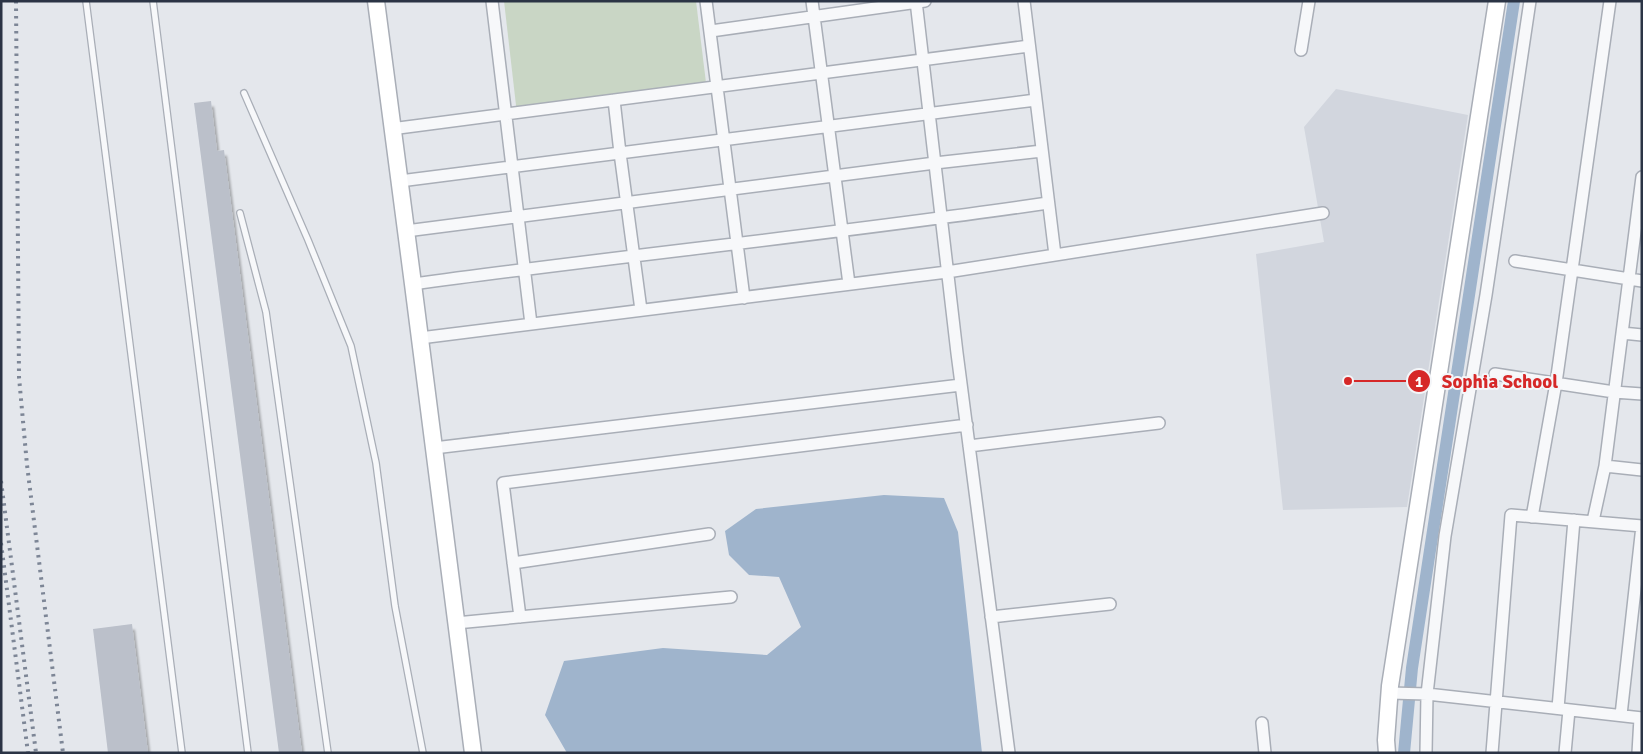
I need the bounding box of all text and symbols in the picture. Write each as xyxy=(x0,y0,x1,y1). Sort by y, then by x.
callout: Sophia School xyxy=(1406,364,1568,398)
text: Sophia School xyxy=(1442,370,1558,394)
text: 1 xyxy=(1415,373,1423,391)

